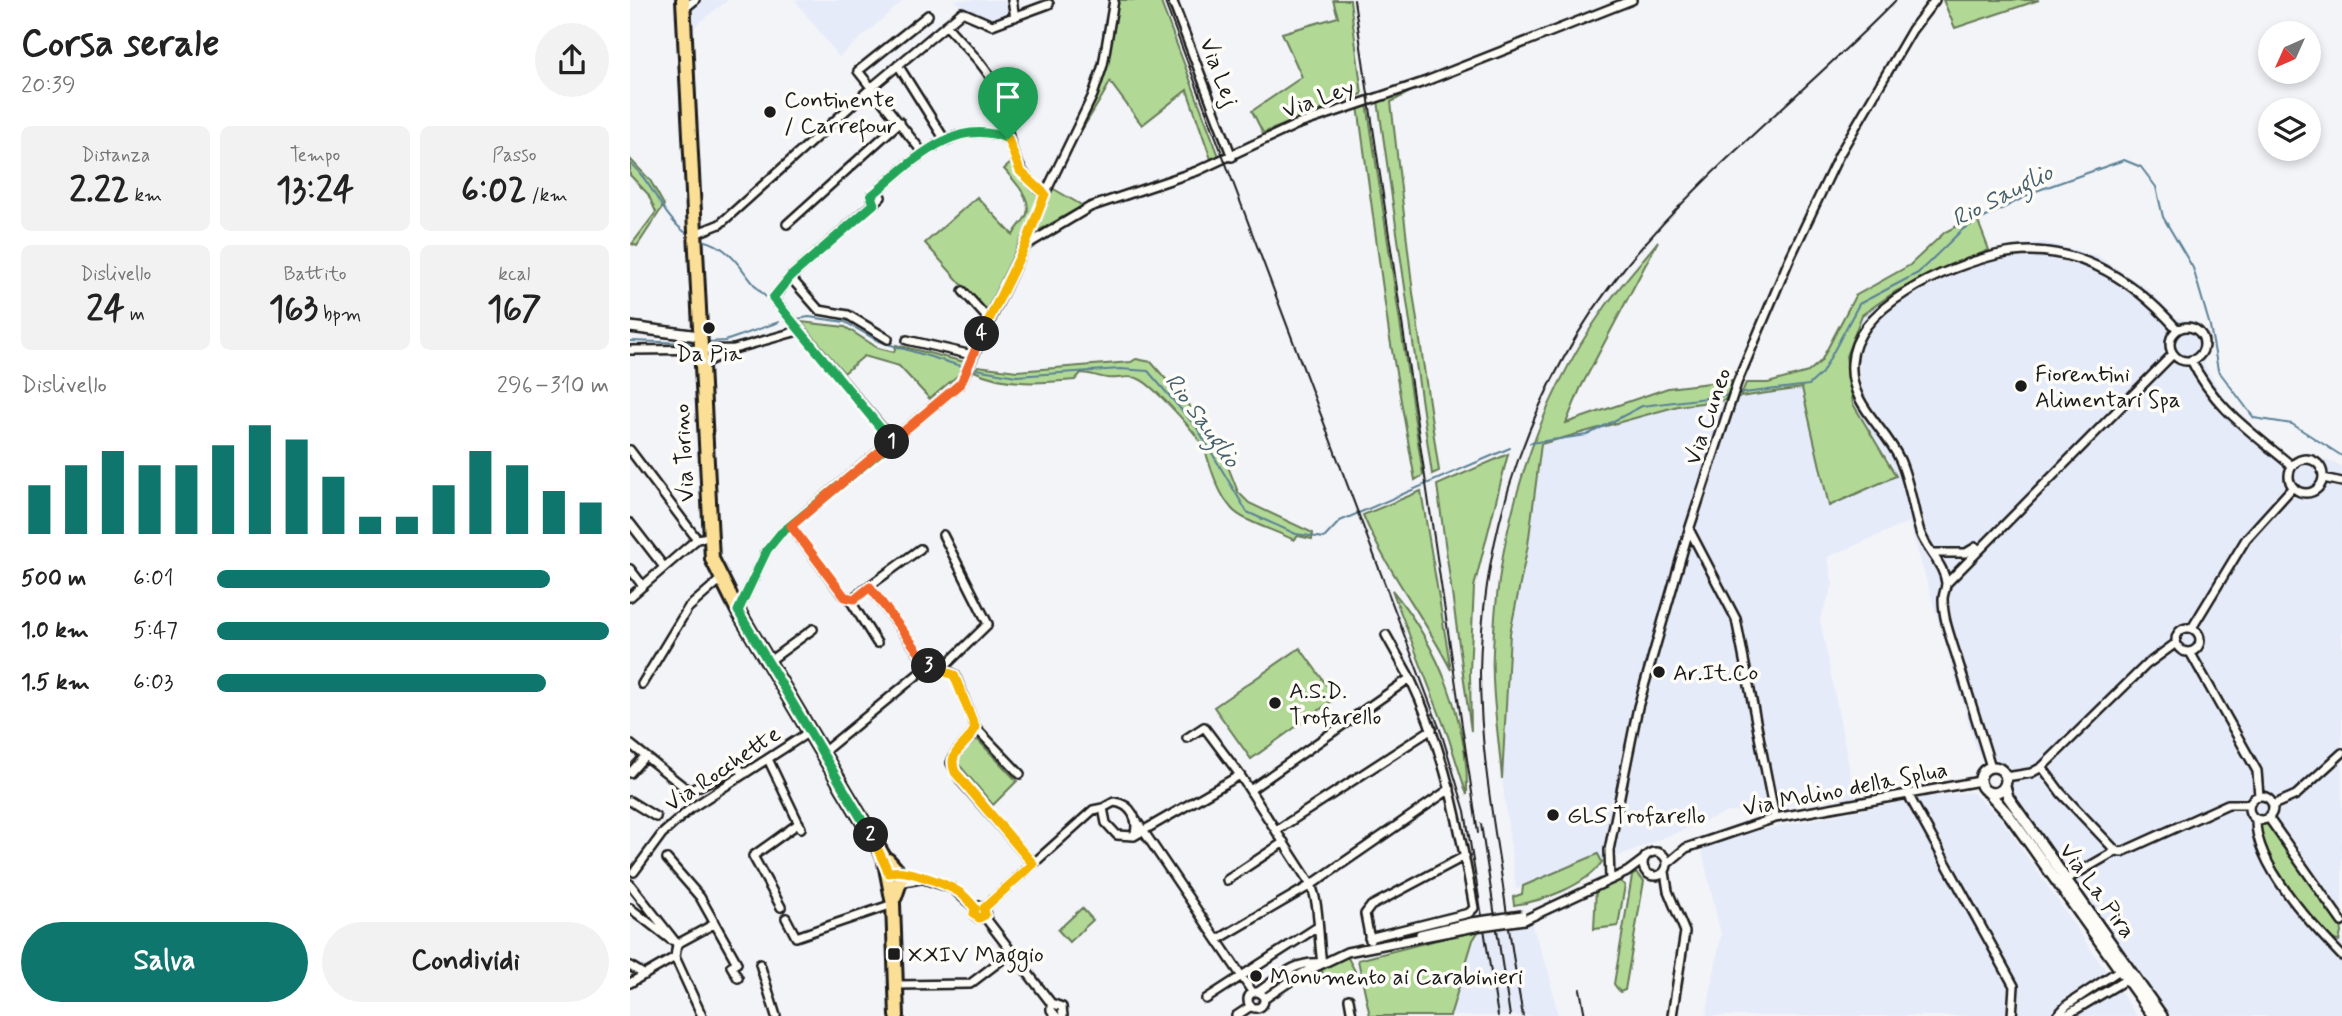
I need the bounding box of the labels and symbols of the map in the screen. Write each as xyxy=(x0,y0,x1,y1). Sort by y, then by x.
north arrow xyxy=(2258,21,2320,84)
street label: Via Lej xyxy=(1191,34,1245,111)
pin xyxy=(978,67,1038,139)
street label: Via Ley xyxy=(1279,73,1359,127)
place label: Continente / Carrefour xyxy=(784,86,897,143)
marker: Continente / Carrefour xyxy=(762,104,778,120)
water label: Rio Sauglio xyxy=(1947,157,2061,238)
pin: 4 xyxy=(964,316,1000,352)
marker: Da Pia xyxy=(701,320,717,336)
place label: Da Pia xyxy=(676,340,742,370)
place label: Fiorentini Alimentari Spa xyxy=(2035,360,2181,416)
street label: Via Cuneo xyxy=(1678,364,1739,469)
water label: Rio Sauglio xyxy=(1155,367,1247,477)
marker: Fiorentini Alimentari Spa xyxy=(2013,378,2029,394)
street label: Via Torino xyxy=(667,403,703,503)
pin: 1 xyxy=(874,424,910,460)
pin: 3 xyxy=(912,648,946,684)
place label: Ar.It.Co xyxy=(1673,659,1758,689)
marker: Ar.It.Co xyxy=(1651,664,1667,680)
place label: A.S.D. Trofarello xyxy=(1289,677,1382,733)
marker: A.S.D. Trofarello xyxy=(1267,695,1283,711)
street label: Via Rocchette xyxy=(659,720,787,819)
street label: Via Molino della Splua xyxy=(1740,755,1950,825)
place label: GLS Trofarello xyxy=(1567,802,1706,832)
marker: GLS Trofarello xyxy=(1545,807,1561,823)
pin: 2 xyxy=(854,818,888,852)
street label: Via La Pira xyxy=(2052,837,2141,945)
place label: XXIV Maggio xyxy=(908,941,1044,973)
marker: XXIV Maggio xyxy=(886,946,902,962)
place label: Monumento ai Carabinieri xyxy=(1270,963,1523,993)
marker: Monumento ai Carabinieri xyxy=(1248,968,1264,984)

